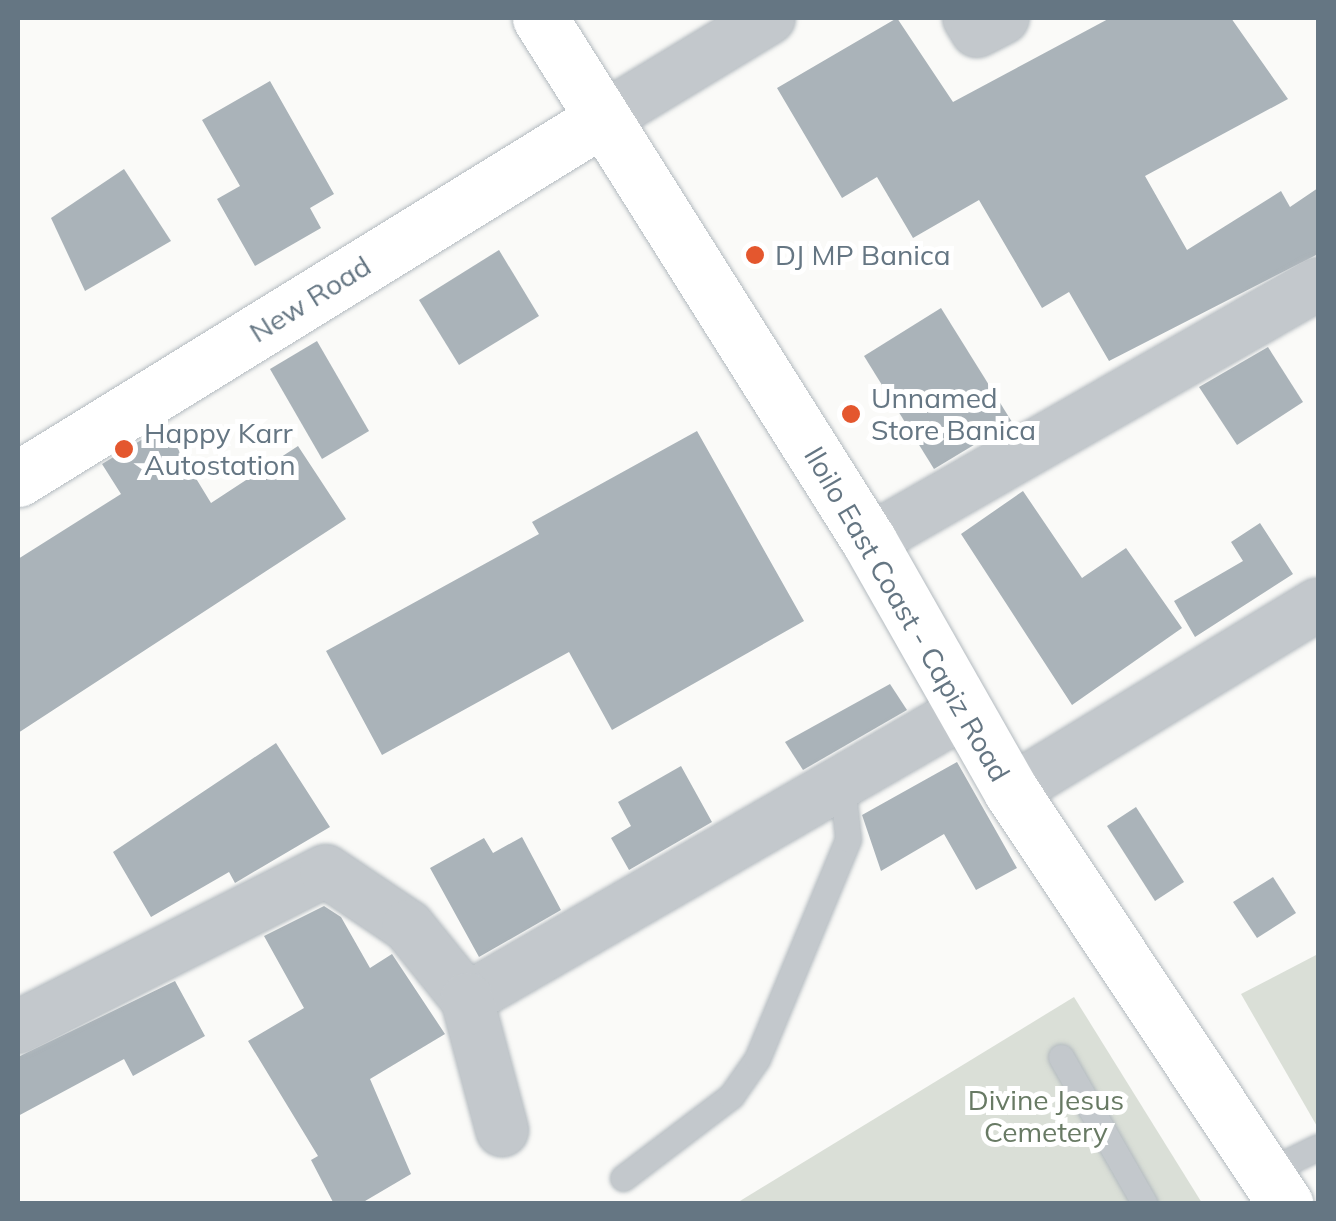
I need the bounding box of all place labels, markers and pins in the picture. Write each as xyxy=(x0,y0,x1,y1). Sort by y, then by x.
place label: DJ MP Banica xyxy=(775,238,951,272)
marker: DJ MP Banica xyxy=(744,244,766,266)
place label: Unnamed Store Banica xyxy=(871,381,1036,447)
marker: Unnamed Store Banica xyxy=(840,403,862,425)
place label: Happy Karr Autostation xyxy=(144,416,296,482)
marker: Happy Karr Autostation xyxy=(113,438,135,460)

